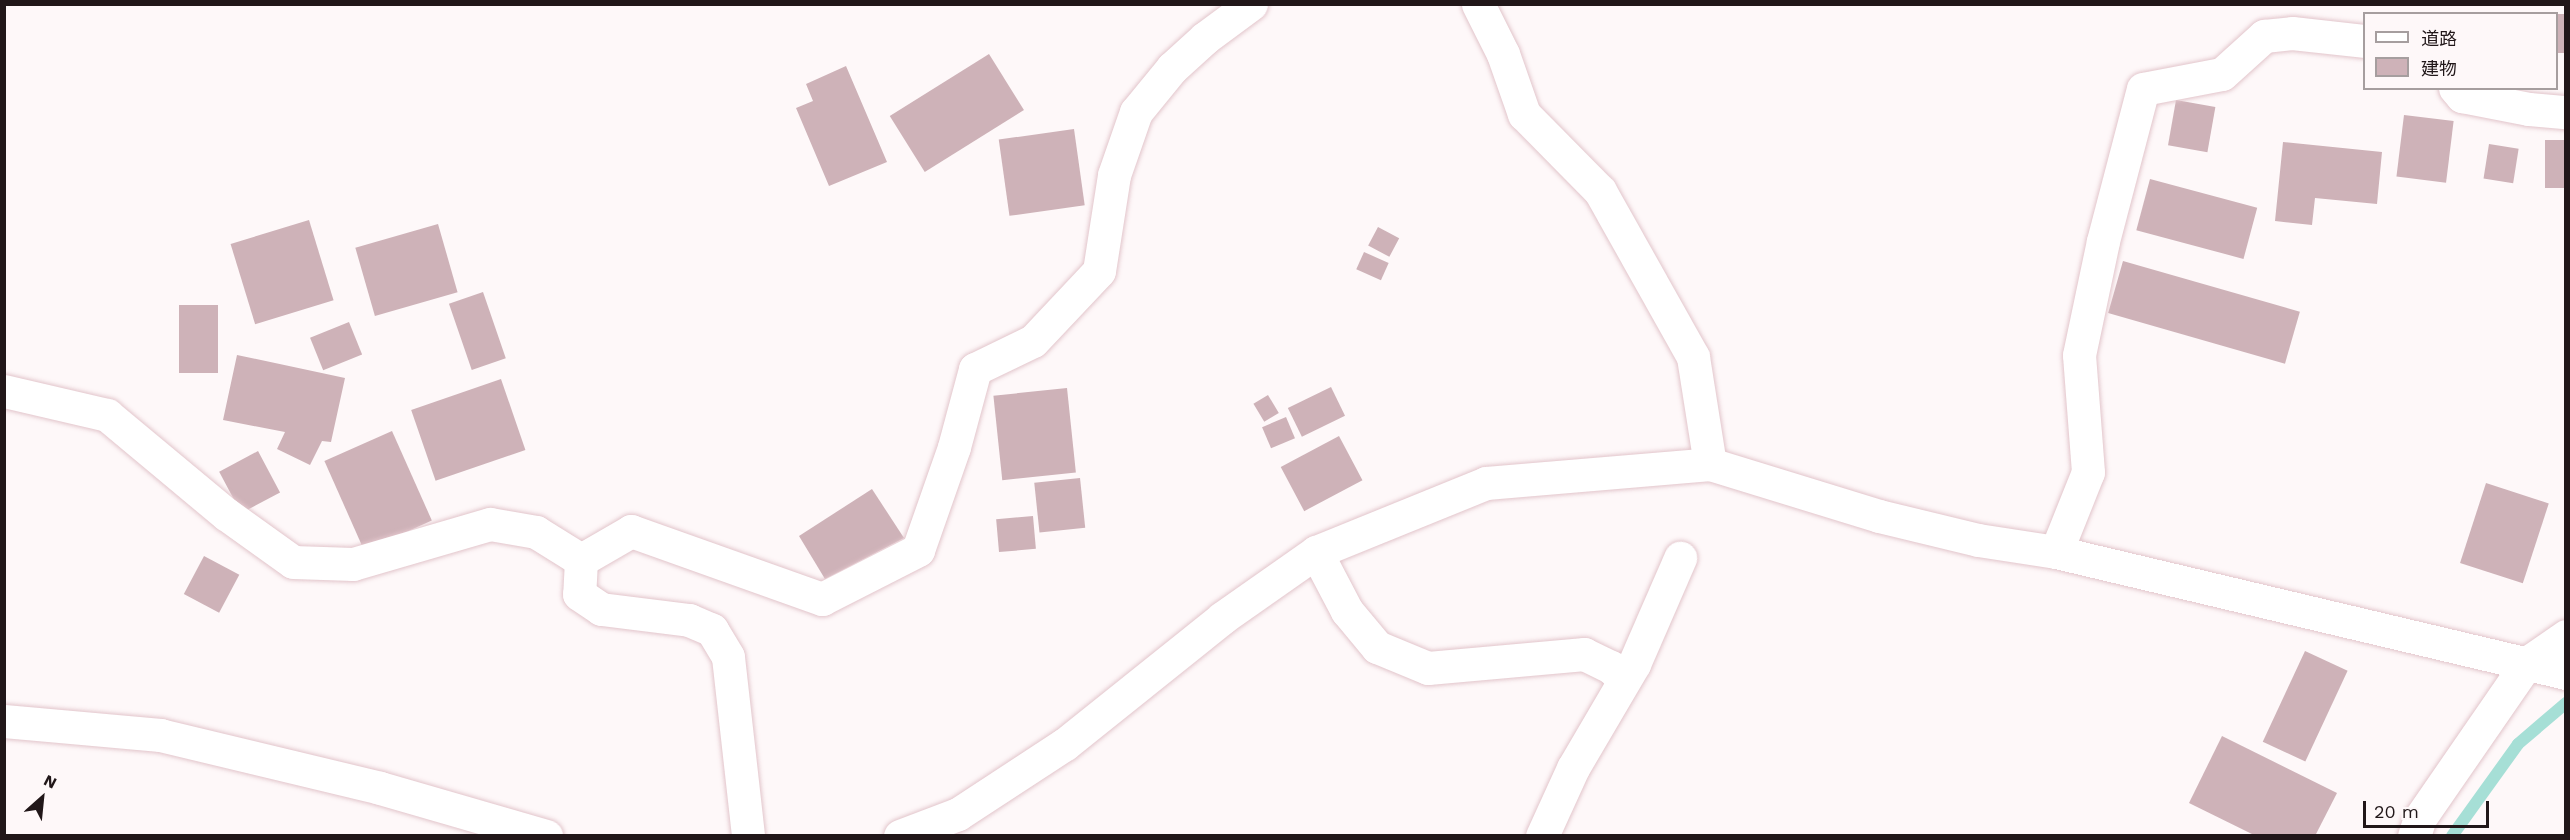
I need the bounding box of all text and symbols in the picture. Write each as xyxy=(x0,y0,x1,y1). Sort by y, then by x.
legend xyxy=(2363,12,2558,90)
text: 道路 xyxy=(2421,28,2457,49)
text: 建物 xyxy=(2421,58,2457,79)
north arrow xyxy=(12,768,72,828)
text: N xyxy=(41,770,60,793)
scale bar xyxy=(2366,789,2492,827)
text: 20 m xyxy=(2374,801,2419,822)

